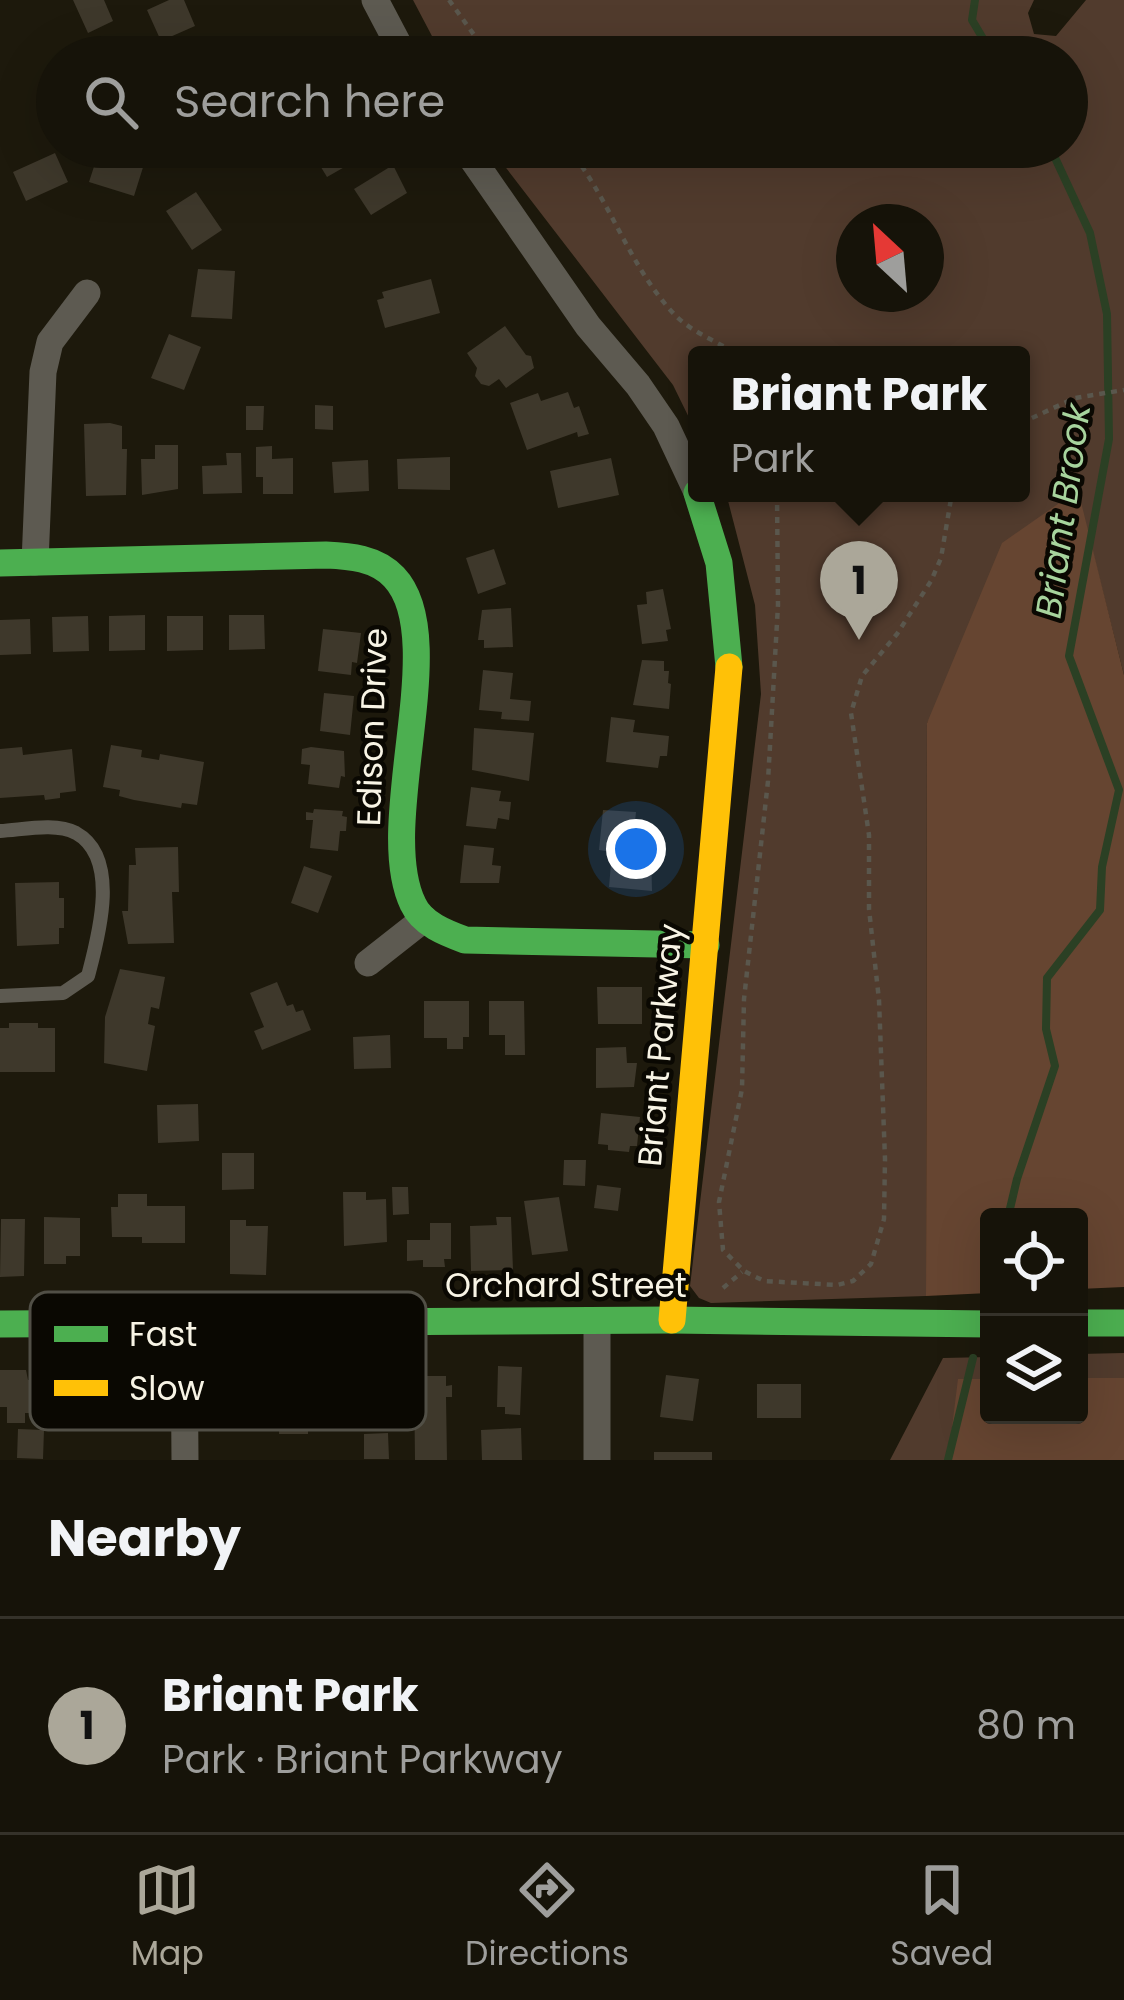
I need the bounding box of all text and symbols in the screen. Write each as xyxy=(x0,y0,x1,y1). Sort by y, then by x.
search box xyxy=(36,36,1088,168)
icon: search xyxy=(78,69,144,135)
text: Search here xyxy=(174,70,445,133)
north arrow xyxy=(836,204,944,312)
popup xyxy=(688,346,1030,502)
text: Briant Park xyxy=(731,363,987,426)
water label: Briant Brook xyxy=(1023,399,1103,621)
text: Park xyxy=(731,431,814,486)
pin: 1 xyxy=(820,541,898,640)
street label: Edison Drive xyxy=(345,627,399,827)
your location xyxy=(606,819,666,879)
street label: Briant Parkway xyxy=(626,921,694,1168)
map controls xyxy=(980,1208,1088,1424)
button: locate xyxy=(980,1208,1088,1316)
street label: Orchard Street xyxy=(445,1262,687,1309)
legend xyxy=(30,1292,426,1430)
text: Fast xyxy=(129,1311,197,1358)
button: layers xyxy=(980,1316,1088,1424)
text: Slow xyxy=(129,1365,205,1412)
text: Nearby xyxy=(48,1502,241,1574)
text: Briant Park xyxy=(162,1664,419,1727)
text: 1 xyxy=(80,1698,94,1753)
text: 80 m xyxy=(976,1698,1076,1753)
text: Park · Briant Parkway xyxy=(162,1732,563,1787)
tab: Map xyxy=(131,1857,204,1979)
tab: Directions xyxy=(465,1857,629,1979)
tab: Saved xyxy=(890,1857,993,1979)

